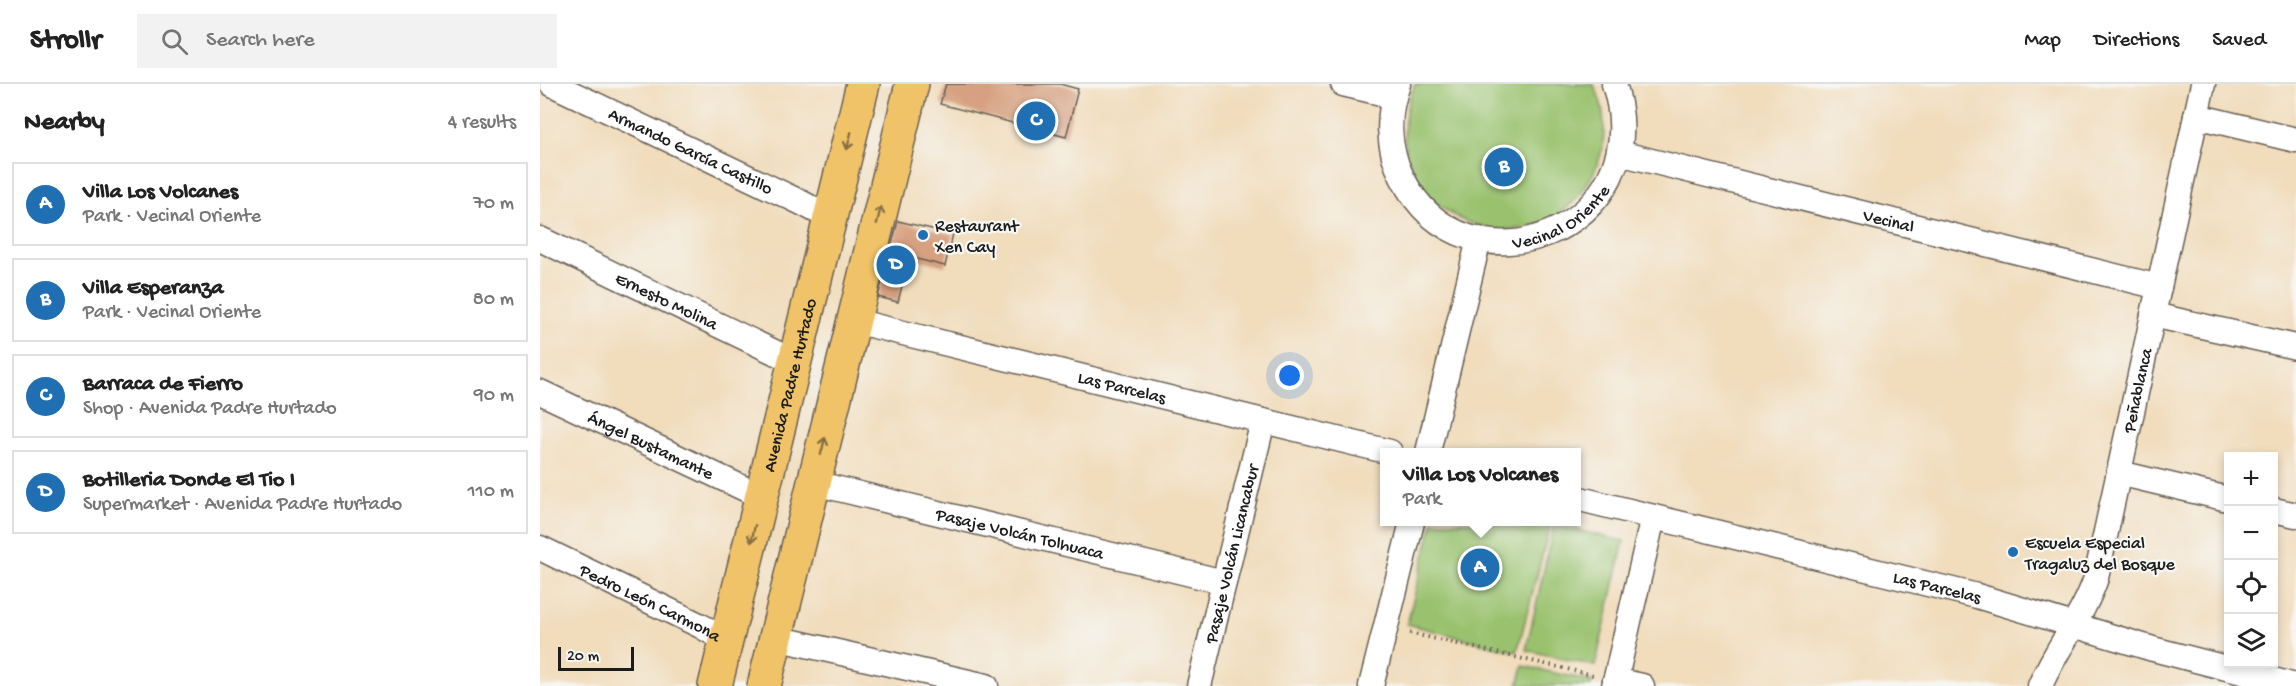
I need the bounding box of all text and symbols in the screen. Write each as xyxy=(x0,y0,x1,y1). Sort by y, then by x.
search box xyxy=(137,14,557,68)
text: Strollr xyxy=(30,25,101,58)
icon: search xyxy=(158,25,191,58)
text: Search here xyxy=(206,28,315,54)
text: Map xyxy=(2024,29,2061,54)
text: Directions xyxy=(2094,29,2179,54)
text: Saved xyxy=(2212,29,2266,54)
pin: C xyxy=(1016,99,1056,144)
street label: Armando García Castillo xyxy=(604,104,776,200)
text: Nearby xyxy=(24,108,105,139)
text: 4 results xyxy=(448,112,516,135)
one-way arrow xyxy=(842,131,854,150)
pin: B xyxy=(1484,144,1524,190)
text: Villa Los Volcanes xyxy=(83,180,238,206)
street label: Vecinal Oriente xyxy=(1510,181,1616,255)
text: A xyxy=(40,193,51,216)
text: 70 m xyxy=(473,193,514,216)
text: Park · Vecinal Oriente xyxy=(83,206,261,229)
one-way arrow xyxy=(874,206,886,225)
street label: Vecinal xyxy=(1860,206,1916,239)
place label: Restaurant Xen Cay xyxy=(934,217,1020,259)
marker: Restaurant Xen Cay xyxy=(916,228,930,242)
pin: D xyxy=(876,242,916,288)
street label: Ernesto Molina xyxy=(611,269,722,337)
text: Villa Esperanza xyxy=(83,276,223,302)
text: B xyxy=(40,289,51,312)
text: 80 m xyxy=(473,289,514,312)
street label: Avenida Padre Hurtado xyxy=(760,297,823,474)
text: Park · Vecinal Oriente xyxy=(83,302,261,325)
street label: Peñablanca xyxy=(2120,346,2159,436)
your location xyxy=(1275,361,1304,390)
street label: Las Parcelas xyxy=(1075,368,1169,410)
text: Barraca de Fierro xyxy=(83,372,243,398)
text: C xyxy=(40,385,51,408)
text: 90 m xyxy=(474,385,514,408)
text: Shop · Avenida Padre Hurtado xyxy=(83,398,337,421)
street label: Ángel Bustamante xyxy=(584,407,717,486)
one-way arrow xyxy=(817,436,829,455)
popup xyxy=(1380,448,1581,526)
map controls xyxy=(2224,452,2278,668)
button: + xyxy=(2224,452,2278,506)
street label: Pasaje Volcán Licancabur xyxy=(1201,461,1265,647)
text: Villa Los Volcanes xyxy=(1403,463,1558,489)
text: Botilleria Donde El Tio I xyxy=(83,468,295,494)
text: D xyxy=(39,481,52,504)
text: 110 m xyxy=(468,481,514,504)
text: Park xyxy=(1403,489,1441,512)
text: Supermarket · Avenida Padre Hurtado xyxy=(83,494,402,517)
street label: Pasaje Volcán Tolhuaca xyxy=(932,505,1107,566)
button: − xyxy=(2224,506,2278,560)
one-way arrow xyxy=(746,524,758,543)
place label: Escuela Especial Tragaluz del Bosque xyxy=(2024,534,2176,576)
marker: Escuela Especial Tragaluz del Bosque xyxy=(2006,545,2020,559)
pin: A xyxy=(1460,546,1500,590)
street label: Pedro León Carmona xyxy=(575,560,724,648)
button: locate xyxy=(2224,560,2278,614)
street label: Las Parcelas xyxy=(1891,568,1985,610)
button: layers xyxy=(2224,614,2278,668)
scale bar xyxy=(558,644,634,672)
text: 20 m xyxy=(567,648,599,667)

